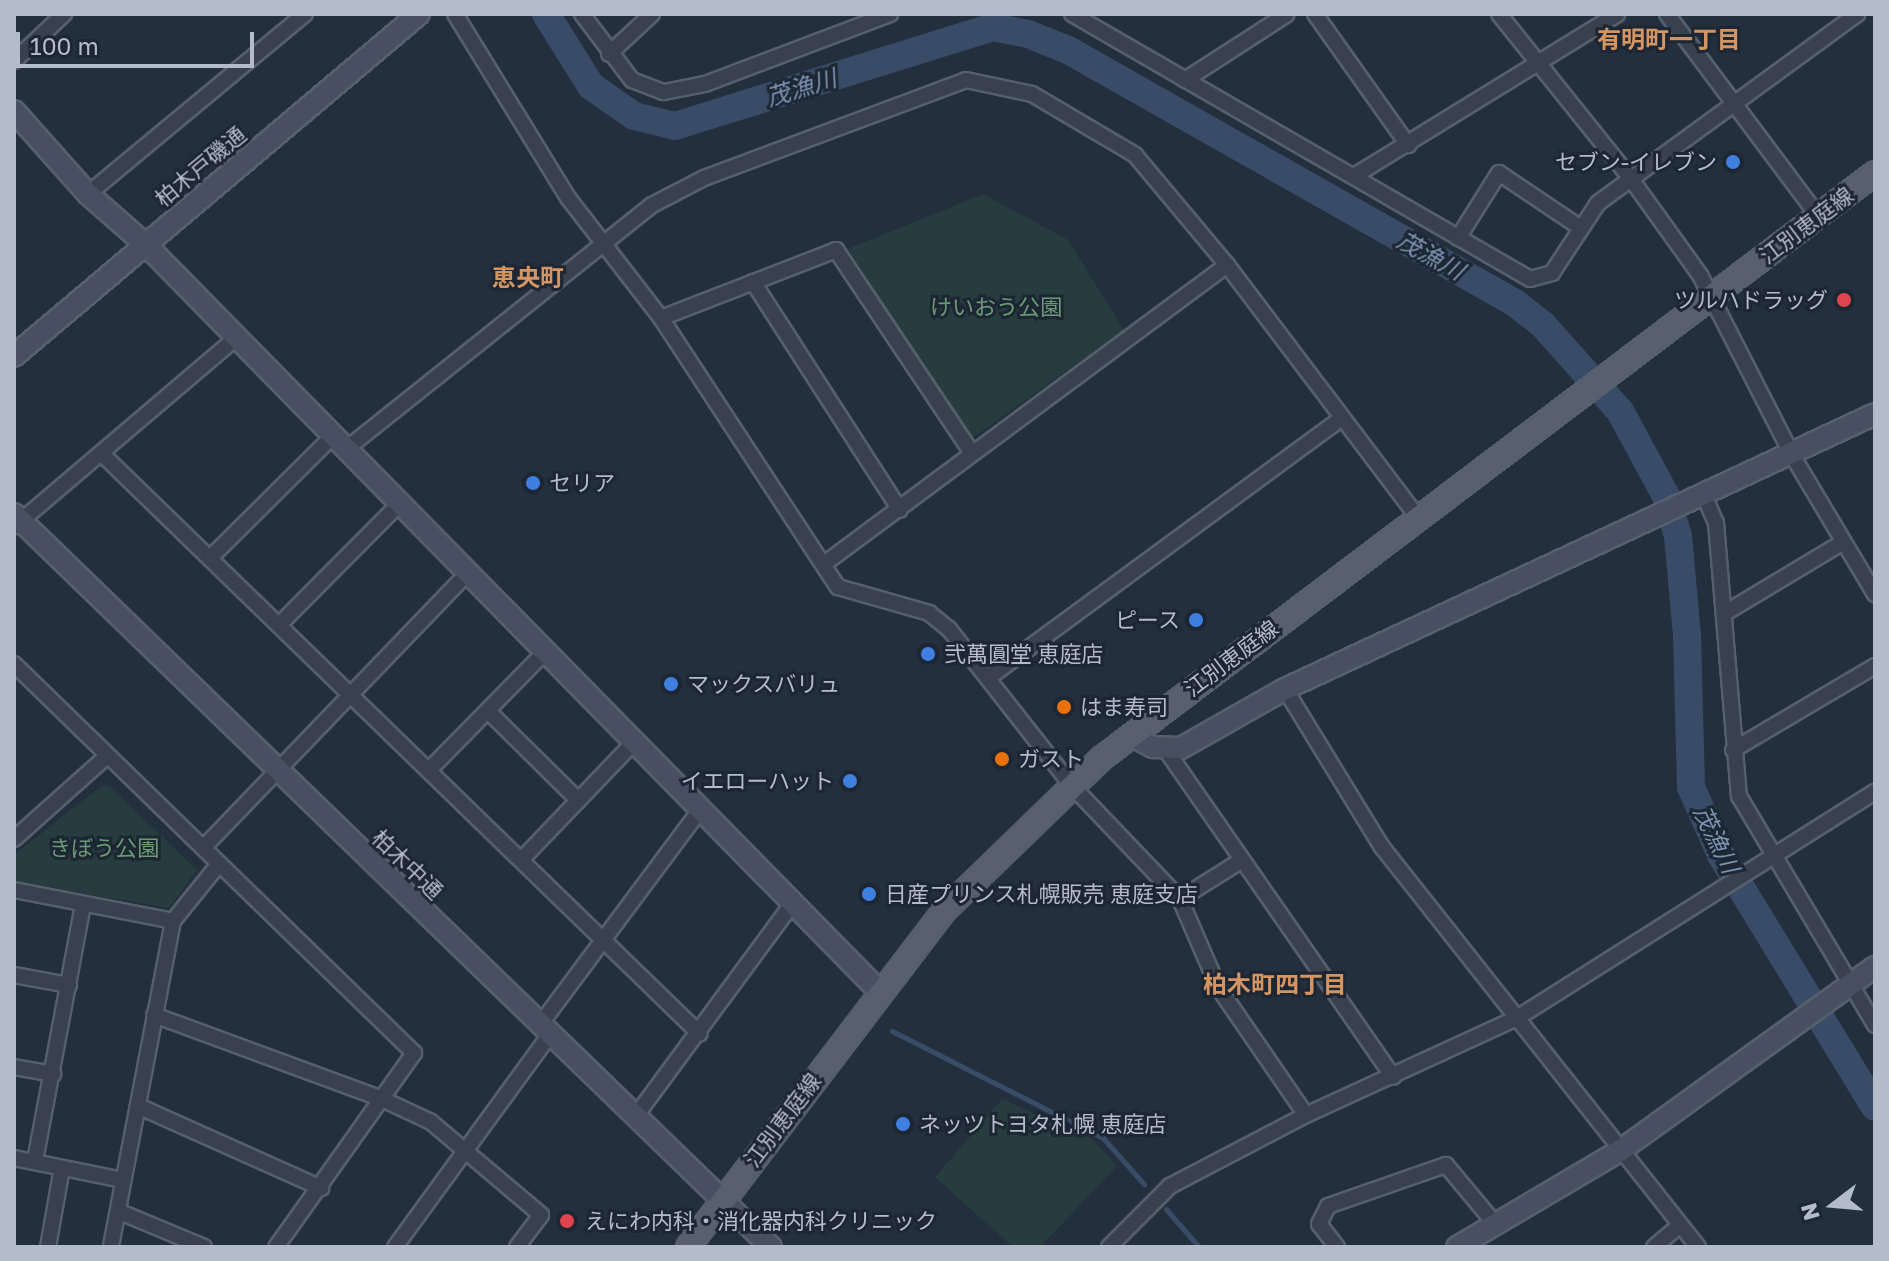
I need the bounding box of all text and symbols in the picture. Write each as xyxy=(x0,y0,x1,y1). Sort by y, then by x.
scale bar xyxy=(20,16,258,66)
district label: 有明町一丁目 xyxy=(1597,25,1741,53)
text: 100 m xyxy=(30,31,99,60)
water label: 茂漁川 xyxy=(762,63,840,111)
street label: 柏木戸磯通 xyxy=(149,121,251,211)
place label: セブン-イレブン xyxy=(1555,149,1717,175)
marker: セブン-イレブン xyxy=(1724,153,1742,171)
street label: 江別恵庭線 xyxy=(1754,181,1858,269)
water label: 茂漁川 xyxy=(1393,225,1469,285)
district label: 恵央町 xyxy=(492,263,564,291)
place label: ツルハドラッグ xyxy=(1674,287,1828,313)
marker: ツルハドラッグ xyxy=(1835,291,1853,309)
park label: けいおう公園 xyxy=(930,294,1062,320)
place label: セリア xyxy=(549,470,615,496)
marker: セリア xyxy=(524,474,542,492)
place label: ピース xyxy=(1114,607,1180,633)
marker: ピース xyxy=(1187,611,1205,629)
street label: 江別恵庭線 xyxy=(1179,614,1283,702)
place label: 弐萬圓堂 恵庭店 xyxy=(944,641,1103,667)
marker: 弐萬圓堂 恵庭店 xyxy=(919,645,937,663)
place label: マックスバリュ xyxy=(687,671,841,697)
marker: マックスバリュ xyxy=(662,675,680,693)
place label: はま寿司 xyxy=(1080,694,1168,720)
marker: はま寿司 xyxy=(1055,698,1073,716)
place label: ガスト xyxy=(1018,746,1084,772)
marker: ガスト xyxy=(993,750,1011,768)
place label: イエローハット xyxy=(680,768,834,794)
marker: イエローハット xyxy=(841,772,859,790)
water label: 茂漁川 xyxy=(1688,800,1746,878)
street label: 柏木中通 xyxy=(367,824,449,904)
park label: きぼう公園 xyxy=(49,835,159,861)
place label: 日産プリンス札幌販売 恵庭支店 xyxy=(885,881,1198,907)
marker: 日産プリンス札幌販売 恵庭支店 xyxy=(860,885,878,903)
district label: 柏木町四丁目 xyxy=(1203,970,1347,998)
street label: 江別恵庭線 xyxy=(738,1068,826,1172)
place label: ネッツトヨタ札幌 恵庭店 xyxy=(919,1111,1166,1137)
marker: ネッツトヨタ札幌 恵庭店 xyxy=(894,1115,912,1133)
north arrow xyxy=(1793,1165,1873,1245)
text: N xyxy=(1794,1200,1825,1224)
place label: えにわ内科・消化器内科クリニック xyxy=(585,1208,937,1234)
marker: えにわ内科・消化器内科クリニック xyxy=(556,1210,578,1232)

